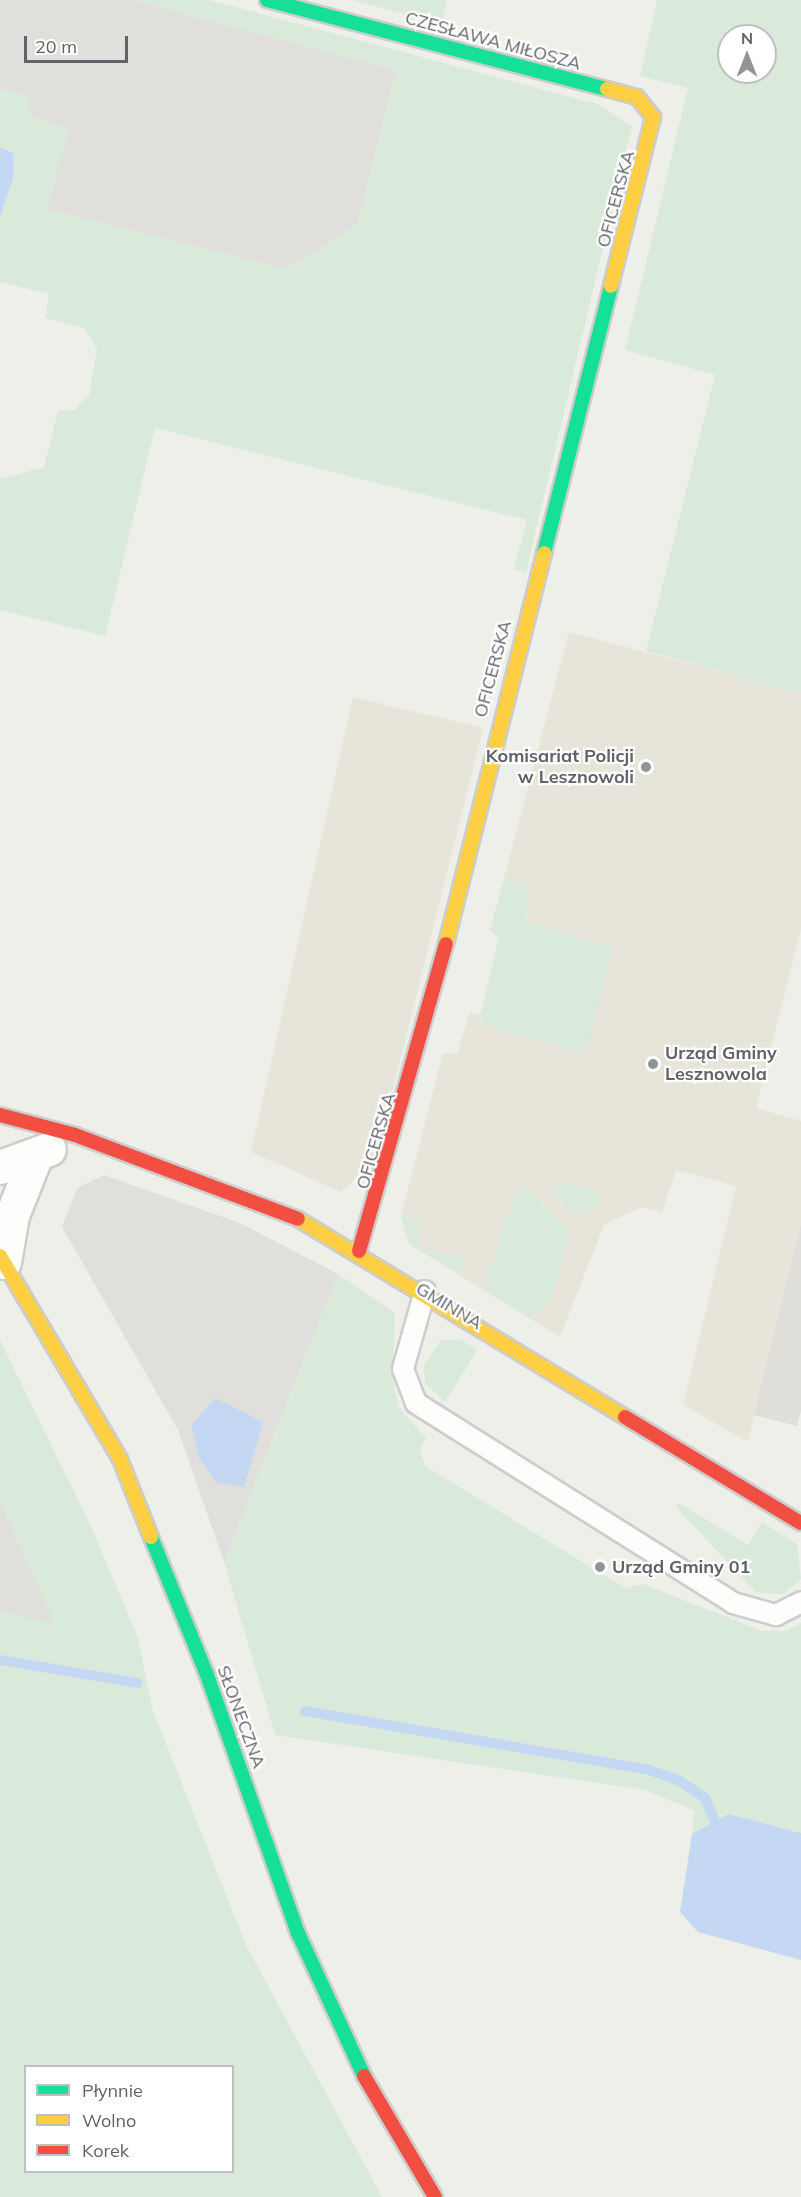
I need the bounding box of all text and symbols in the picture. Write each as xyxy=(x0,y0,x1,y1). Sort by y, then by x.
street label: CZESŁAWA MIŁOSZA xyxy=(403,7,583,75)
scale bar xyxy=(27,24,130,62)
north arrow xyxy=(717,24,777,84)
text: N xyxy=(741,28,753,48)
text: 20 m xyxy=(35,35,77,58)
street label: OFICERSKA xyxy=(593,148,639,250)
street label: OFICERSKA xyxy=(470,618,516,720)
place label: Komisariat Policji w Lesznowoli xyxy=(486,746,634,789)
marker: Komisariat Policji w Lesznowoli xyxy=(639,760,653,774)
place label: Urząd Gminy Lesznowola xyxy=(665,1043,777,1086)
marker: Urząd Gminy Lesznowola xyxy=(646,1057,660,1071)
street label: OFICERSKA xyxy=(352,1090,400,1192)
street label: GMINNA xyxy=(412,1278,486,1334)
place label: Urząd Gminy 01 xyxy=(612,1556,750,1578)
marker: Urząd Gminy 01 xyxy=(593,1560,607,1574)
street label: SŁONECZNA xyxy=(212,1663,270,1771)
legend xyxy=(24,2065,234,2173)
text: Płynnie xyxy=(82,2079,143,2102)
text: Wolno xyxy=(82,2109,136,2132)
text: Korek xyxy=(82,2139,129,2162)

